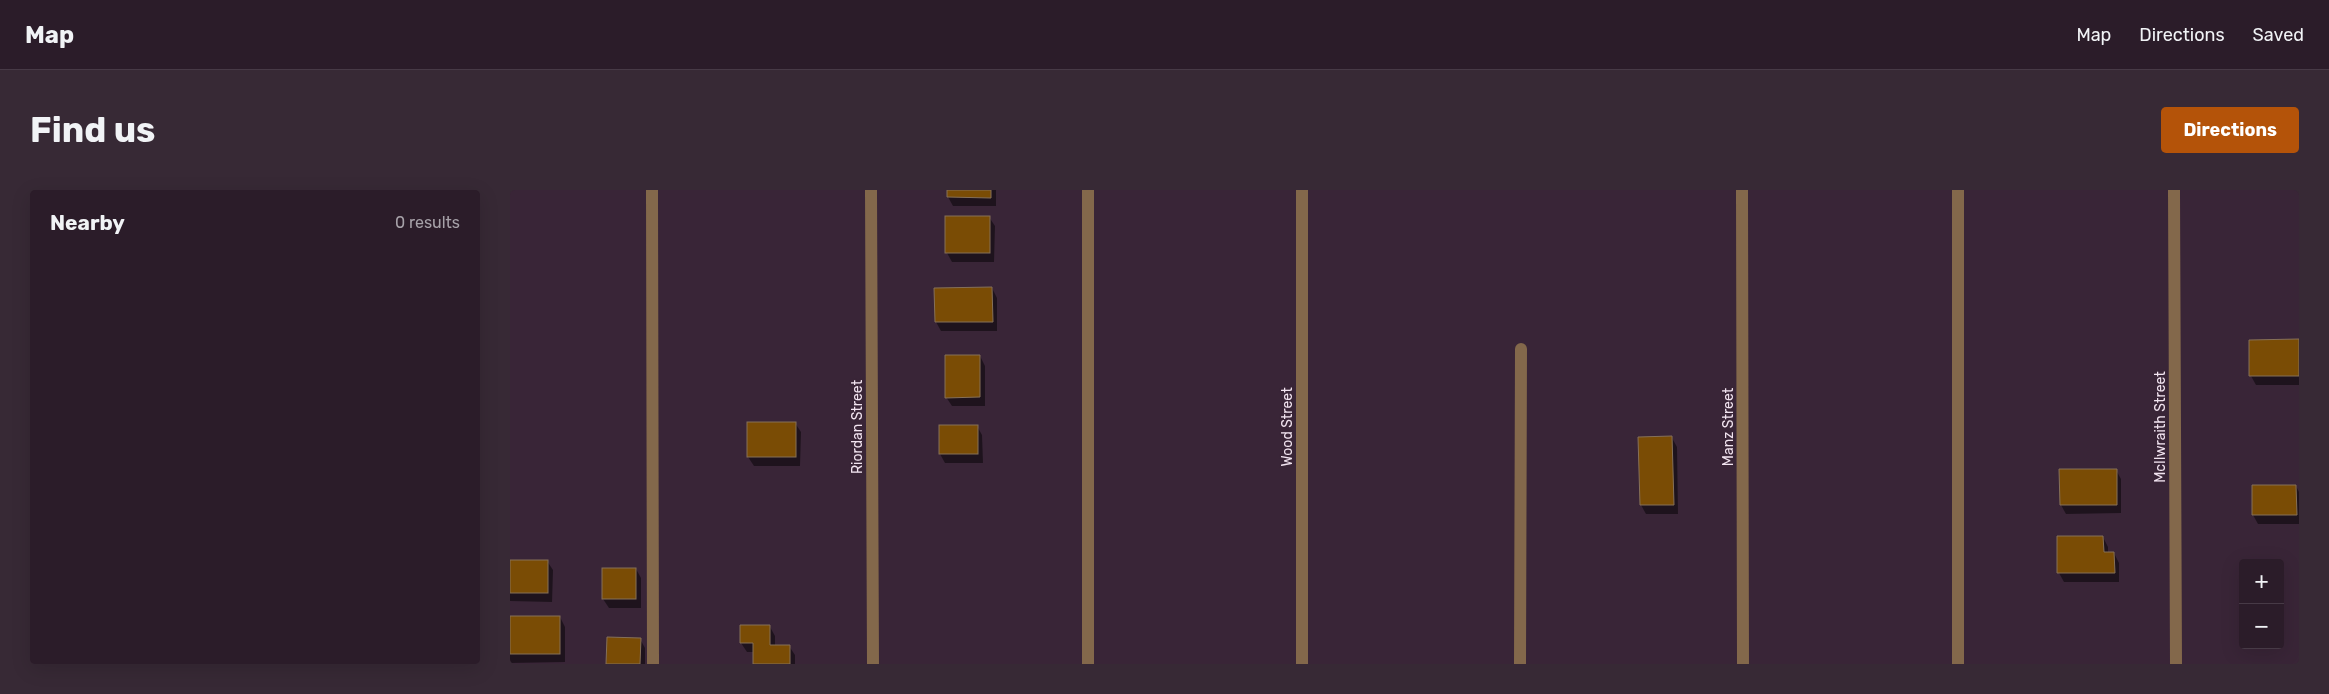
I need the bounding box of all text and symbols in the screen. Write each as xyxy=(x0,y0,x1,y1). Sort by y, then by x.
text: Map xyxy=(25,21,74,49)
text: Map xyxy=(2076,24,2111,46)
text: Directions xyxy=(2139,24,2225,46)
text: Saved xyxy=(2253,24,2304,46)
button: Directions xyxy=(2161,107,2299,153)
text: Find us xyxy=(30,109,155,151)
text: Nearby xyxy=(50,210,125,235)
text: 0 results xyxy=(395,213,460,232)
street label: McIlwraith Street xyxy=(2152,371,2169,483)
street label: Riordan Street xyxy=(849,379,866,474)
street label: Wood Street xyxy=(1279,387,1296,467)
street label: Manz Street xyxy=(1720,387,1737,466)
map controls xyxy=(2239,559,2284,649)
button: + xyxy=(2239,559,2284,604)
button: − xyxy=(2239,604,2284,649)

